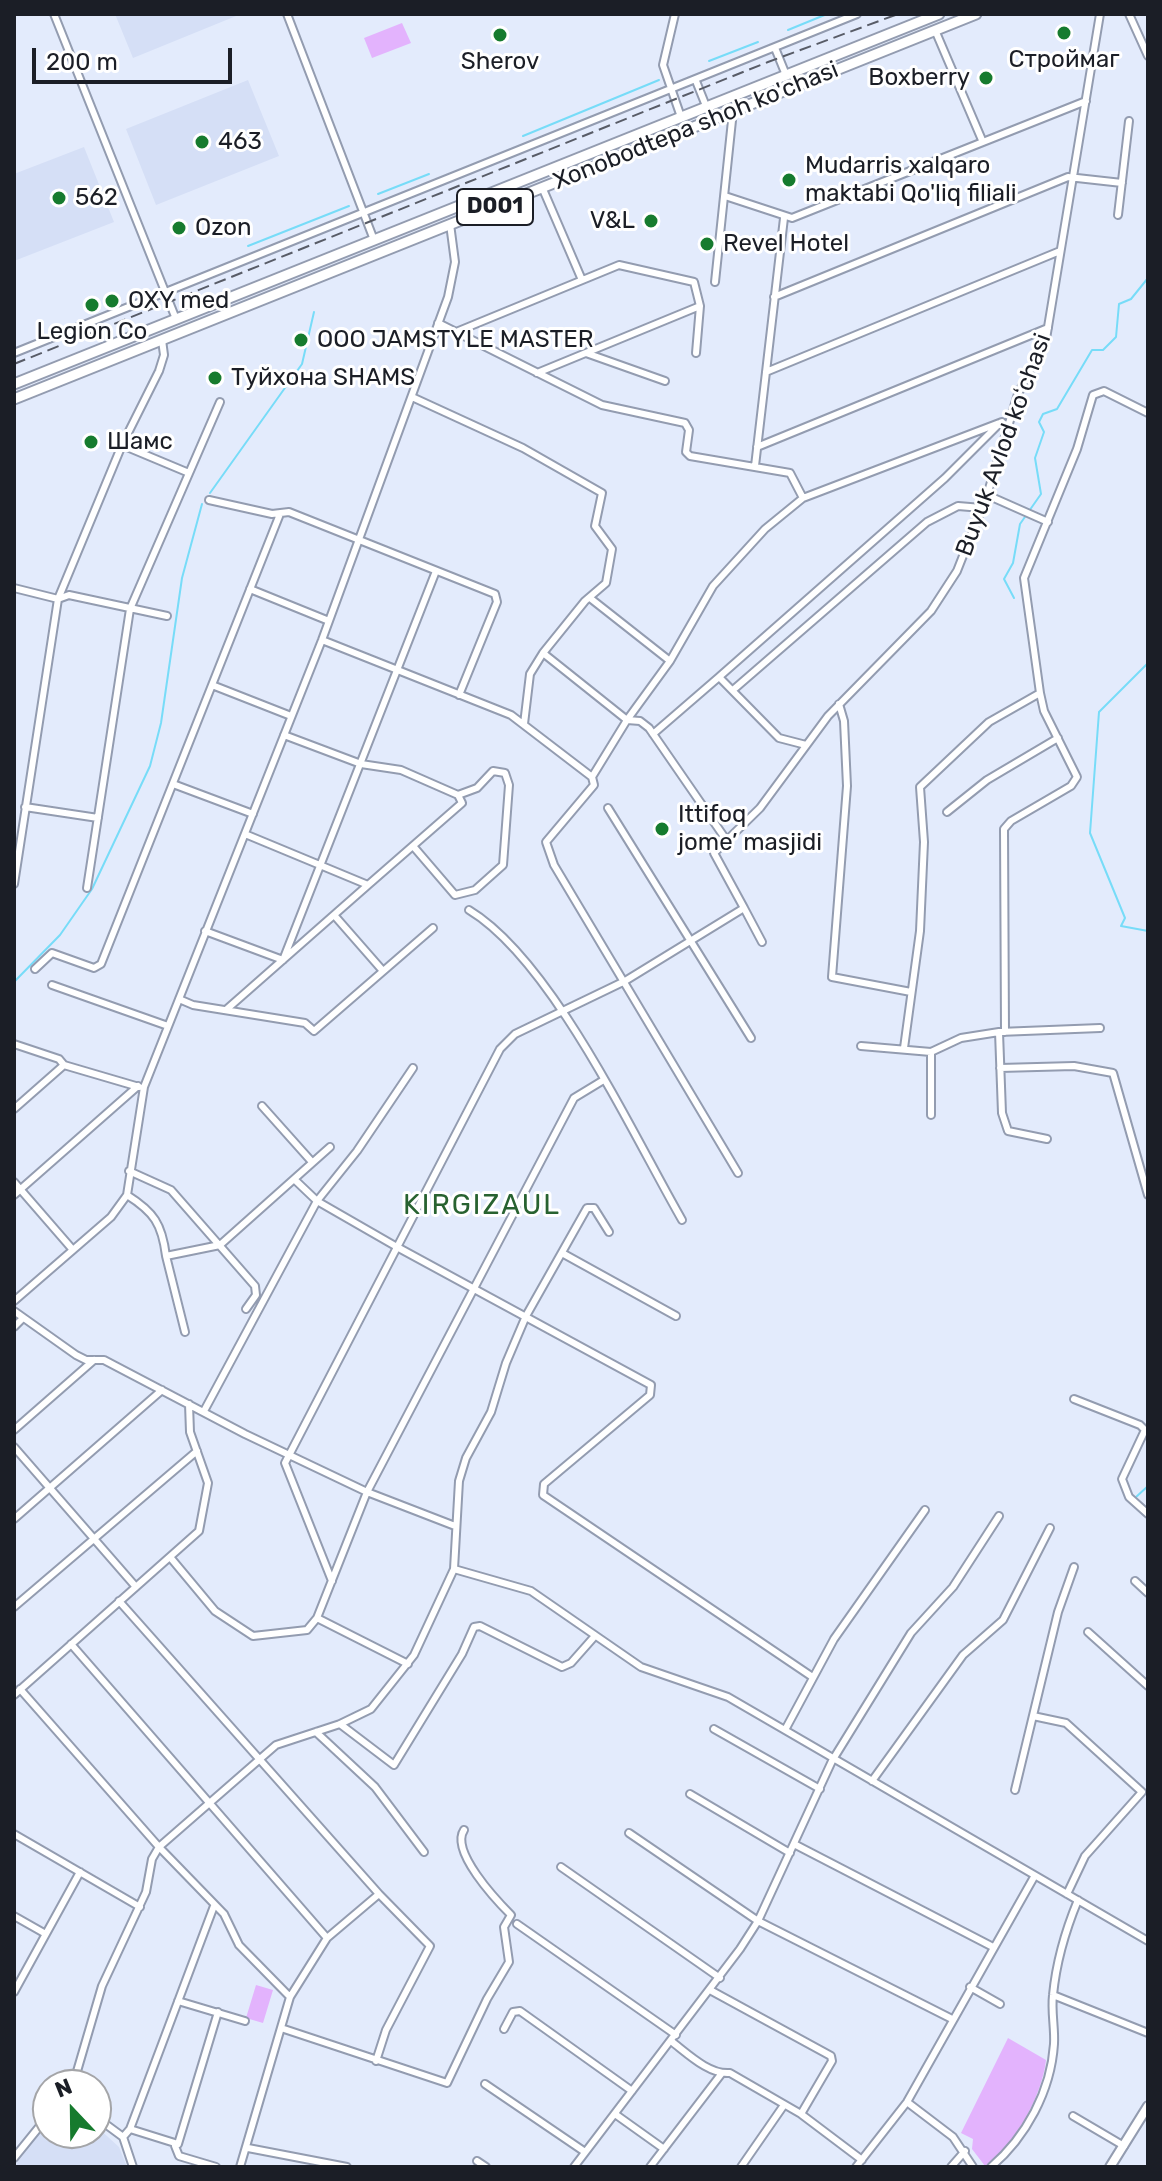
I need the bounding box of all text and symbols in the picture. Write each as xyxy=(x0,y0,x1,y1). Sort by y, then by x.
marker: Строймаг xyxy=(1055,24,1073,42)
marker: Sherov xyxy=(491,26,509,44)
scale bar xyxy=(36,32,236,82)
place label: Строймаг xyxy=(1009,46,1119,74)
text: 200 m xyxy=(46,48,118,76)
place label: Sherov xyxy=(461,48,539,76)
street label: Xonobodtepa shoh ko'chasi xyxy=(549,56,843,196)
place label: Boxberry xyxy=(868,64,970,92)
marker: Boxberry xyxy=(977,69,995,87)
place label: 463 xyxy=(218,128,262,156)
marker: 463 xyxy=(193,133,211,151)
place label: Mudarris xalqaro maktabi Qo'liq filiali xyxy=(805,152,1017,208)
marker: Mudarris xalqaro maktabi Qo'liq filiali xyxy=(780,171,798,189)
place label: 562 xyxy=(75,184,118,212)
marker: 562 xyxy=(50,189,68,207)
road number: D001 xyxy=(457,189,533,225)
place label: V&L xyxy=(590,207,635,235)
marker: V&L xyxy=(642,212,660,230)
place label: Ozon xyxy=(195,214,252,242)
marker: Ozon xyxy=(170,219,188,237)
place label: Revel Hotel xyxy=(723,230,849,258)
marker: Revel Hotel xyxy=(698,235,716,253)
place label: OXY med xyxy=(128,287,229,315)
marker: OXY med xyxy=(103,292,121,310)
marker: Legion Co xyxy=(83,296,101,314)
place label: Legion Co xyxy=(37,318,147,346)
place label: OOO JAMSTYLE MASTER xyxy=(317,326,594,354)
street label: Buyuk Avlod koʻchasi xyxy=(950,330,1058,560)
marker: OOO JAMSTYLE MASTER xyxy=(292,331,310,349)
place label: Туйхона SHAMS xyxy=(231,364,415,392)
marker: Туйхона SHAMS xyxy=(206,369,224,387)
place label: Шамс xyxy=(107,428,173,456)
marker: Шамс xyxy=(82,433,100,451)
place label: Ittifoq jome’ masjidi xyxy=(678,801,822,857)
marker: Ittifoq jome’ masjidi xyxy=(653,820,671,838)
district label: KIRGIZAUL xyxy=(403,1189,561,1223)
north arrow xyxy=(32,2069,112,2149)
text: N xyxy=(51,2073,76,2104)

